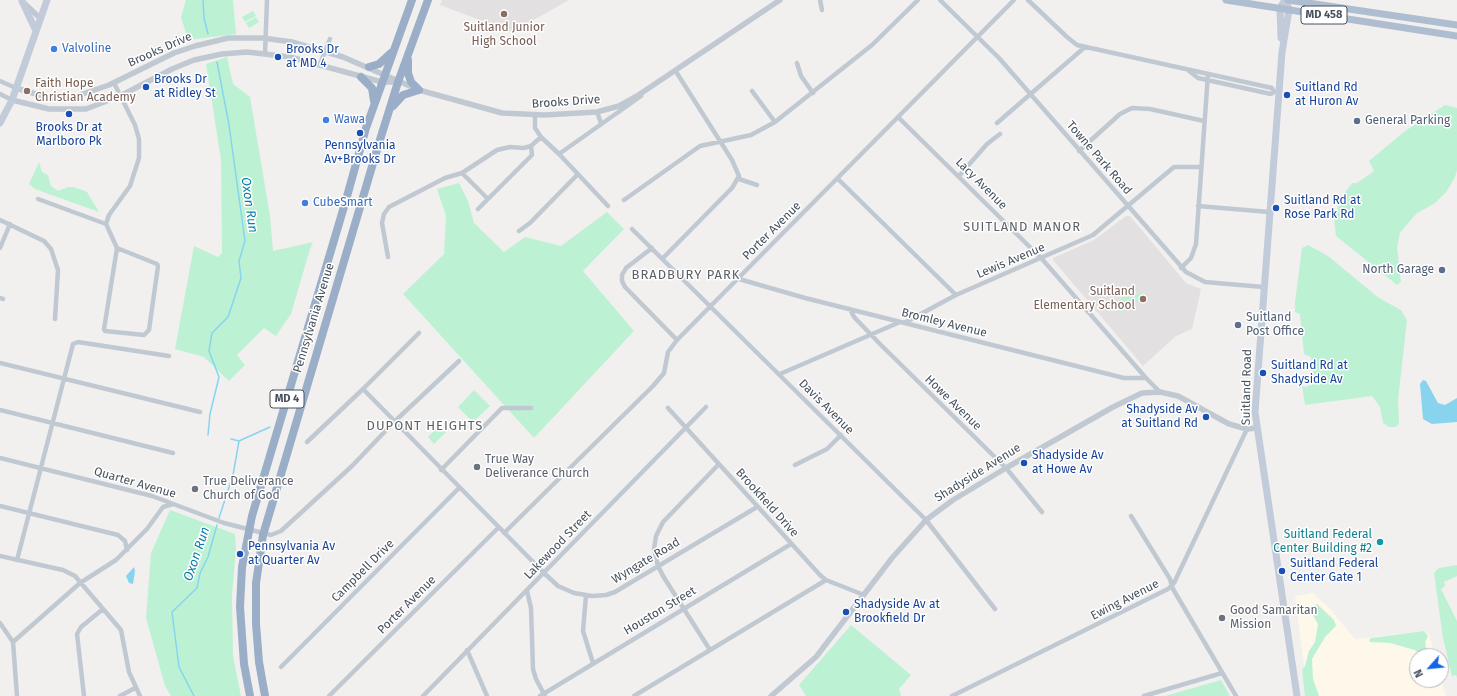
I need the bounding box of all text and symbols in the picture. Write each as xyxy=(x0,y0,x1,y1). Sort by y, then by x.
road number: MD 458 xyxy=(1301,6,1347,24)
marker: Suitland Junior High School xyxy=(499,9,509,19)
place label: Suitland Junior High School xyxy=(463,21,545,49)
street label: Brooks Drive xyxy=(126,29,194,71)
place label: Valvoline xyxy=(62,42,111,56)
place label: Brooks Dr at MD 4 xyxy=(286,43,339,71)
marker: Valvoline xyxy=(49,44,59,54)
marker: Brooks Dr at MD 4 xyxy=(273,52,283,62)
place label: Brooks Dr at Ridley St xyxy=(154,73,216,101)
place label: Faith Hope Christian Academy xyxy=(35,77,136,105)
place label: Suitland Rd at Huron Av xyxy=(1295,81,1358,109)
marker: Brooks Dr at Ridley St xyxy=(141,82,151,92)
marker: Faith Hope Christian Academy xyxy=(22,86,32,96)
marker: Suitland Rd at Huron Av xyxy=(1282,90,1292,100)
street label: Brooks Drive xyxy=(531,92,601,112)
marker: Brooks Dr at Marlboro Pk xyxy=(64,109,74,119)
place label: Wawa xyxy=(334,113,365,127)
place label: General Parking xyxy=(1365,114,1450,128)
marker: Wawa xyxy=(321,115,331,125)
marker: General Parking xyxy=(1352,116,1362,126)
street label: Towne Park Road xyxy=(1063,118,1135,198)
place label: Brooks Dr at Marlboro Pk xyxy=(36,121,102,149)
marker: Pennsylvania Av+Brooks Dr xyxy=(355,128,365,138)
place label: Pennsylvania Av+Brooks Dr xyxy=(324,139,396,167)
street label: Lacy Avenue xyxy=(952,155,1010,213)
water label: Oxon Run xyxy=(237,176,261,234)
place label: Suitland Rd at Rose Park Rd xyxy=(1284,194,1361,222)
place label: CubeSmart xyxy=(313,196,372,210)
marker: CubeSmart xyxy=(300,198,310,208)
street label: Porter Avenue xyxy=(740,199,804,263)
marker: Suitland Rd at Rose Park Rd xyxy=(1271,203,1281,213)
district label: SUITLAND MANOR xyxy=(963,219,1081,235)
street label: Lewis Avenue xyxy=(975,240,1047,282)
street label: Pennsylvania Avenue xyxy=(290,261,338,375)
place label: North Garage xyxy=(1362,263,1434,277)
marker: North Garage xyxy=(1437,265,1447,275)
district label: BRADBURY PARK xyxy=(632,267,740,283)
place label: Suitland Elementary School xyxy=(1033,285,1135,313)
marker: Suitland Elementary School xyxy=(1138,294,1148,304)
street label: Bromley Avenue xyxy=(900,305,988,341)
place label: Suitland Post Office xyxy=(1246,311,1304,339)
marker: Suitland Post Office xyxy=(1233,320,1243,330)
street label: Suitland Road xyxy=(1239,349,1255,425)
place label: Suitland Rd at Shadyside Av xyxy=(1271,359,1348,387)
marker: Suitland Rd at Shadyside Av xyxy=(1258,368,1268,378)
street label: Howe Avenue xyxy=(922,372,984,434)
street label: Davis Avenue xyxy=(796,377,856,437)
road number: MD 4 xyxy=(270,390,304,408)
place label: Shadyside Av at Suitland Rd xyxy=(1121,403,1198,431)
marker: Shadyside Av at Suitland Rd xyxy=(1201,412,1211,422)
district label: DUPONT HEIGHTS xyxy=(367,418,483,434)
street label: Shadyside Avenue xyxy=(932,441,1024,505)
place label: Shadyside Av at Howe Av xyxy=(1032,449,1104,477)
place label: True Way Deliverance Church xyxy=(485,453,589,481)
marker: Shadyside Av at Howe Av xyxy=(1019,458,1029,468)
marker: True Way Deliverance Church xyxy=(472,462,482,472)
street label: Quarter Avenue xyxy=(92,464,178,502)
street label: Brookfield Drive xyxy=(733,466,801,540)
place label: True Deliverance Church of God xyxy=(203,475,294,503)
marker: True Deliverance Church of God xyxy=(190,484,200,494)
street label: Lakewood Street xyxy=(521,507,595,583)
water label: Oxon Run xyxy=(180,525,214,583)
place label: Suitland Federal Center Building #2 xyxy=(1273,528,1372,556)
street label: Wyngate Road xyxy=(609,535,683,587)
street label: Campbell Drive xyxy=(329,537,397,605)
marker: Suitland Federal Center Building #2 xyxy=(1375,537,1385,547)
place label: Pennsylvania Av at Quarter Av xyxy=(248,540,335,568)
marker: Pennsylvania Av at Quarter Av xyxy=(235,549,245,559)
place label: Suitland Federal Center Gate 1 xyxy=(1290,557,1378,585)
marker: Suitland Federal Center Gate 1 xyxy=(1277,566,1287,576)
street label: Porter Avenue xyxy=(375,573,439,637)
street label: Ewing Avenue xyxy=(1089,577,1161,623)
street label: Houston Street xyxy=(621,584,699,638)
place label: Shadyside Av at Brookfield Dr xyxy=(854,598,940,626)
place label: Good Samaritan Mission xyxy=(1230,604,1318,632)
marker: Shadyside Av at Brookfield Dr xyxy=(841,607,851,617)
marker: Good Samaritan Mission xyxy=(1217,613,1227,623)
north arrow xyxy=(1409,648,1449,688)
text: N xyxy=(1411,667,1426,679)

